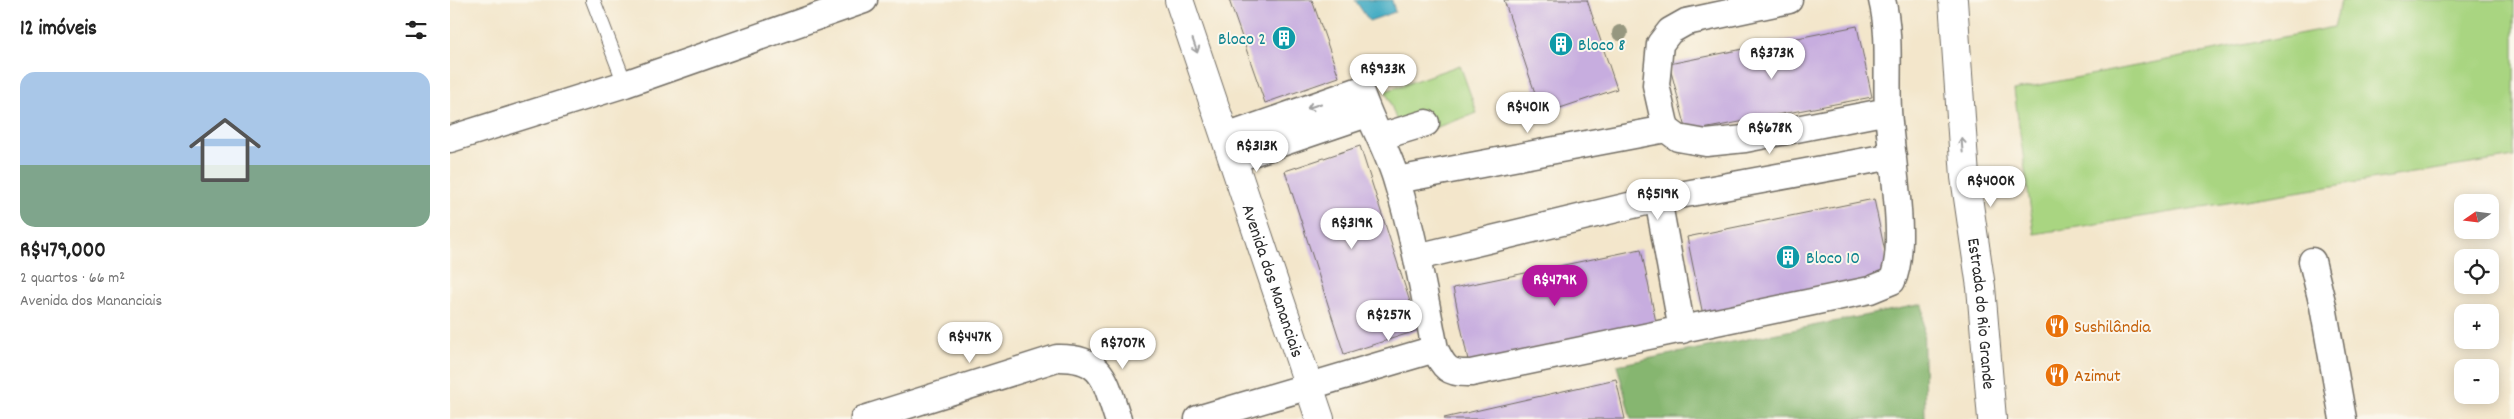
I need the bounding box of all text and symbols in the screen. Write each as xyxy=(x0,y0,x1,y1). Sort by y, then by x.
text: 12 imóveis xyxy=(20,15,97,45)
icon: filters xyxy=(402,16,430,44)
building icon: Bloco 2 xyxy=(1271,25,1297,51)
place label: Bloco 2 xyxy=(1218,28,1266,53)
building icon: Bloco 8 xyxy=(1548,31,1574,57)
place label: Bloco 8 xyxy=(1578,34,1625,59)
one-way arrow xyxy=(1191,38,1200,53)
pin: R$373K xyxy=(1731,38,1813,80)
text: R$373K xyxy=(1750,42,1794,65)
pin: R$933K xyxy=(1342,54,1424,96)
text: R$933K xyxy=(1361,58,1405,81)
pin: R$401K xyxy=(1487,92,1569,134)
text: R$401K xyxy=(1507,96,1549,119)
one-way arrow xyxy=(1307,102,1322,111)
icon: home xyxy=(180,105,270,195)
pin: R$678K xyxy=(1729,112,1811,155)
text: R$678K xyxy=(1748,117,1792,140)
pin: R$313K xyxy=(1216,130,1298,173)
text: R$313K xyxy=(1236,135,1278,158)
one-way arrow xyxy=(1957,137,1967,153)
pin: R$400K xyxy=(1950,166,2032,208)
text: R$400K xyxy=(1967,170,2015,193)
pin: R$519K xyxy=(1617,178,1699,221)
text: R$519K xyxy=(1637,183,1679,206)
north arrow xyxy=(2454,194,2499,239)
map controls xyxy=(2454,194,2499,404)
street label: Avenida dos Mananciais xyxy=(1234,201,1308,361)
pin: R$319K xyxy=(1311,208,1393,250)
text: R$319K xyxy=(1331,212,1373,235)
street label: Estrada do Rio Grande xyxy=(1959,236,1999,391)
text: R$479,000 xyxy=(20,237,106,267)
building icon: Bloco 10 xyxy=(1775,244,1801,270)
place label: Bloco 10 xyxy=(1806,247,1860,272)
button: locate xyxy=(2454,249,2499,294)
pin: R$479K xyxy=(1514,264,1596,307)
text: 2 quartos · 66 m² xyxy=(20,267,125,290)
text: R$479K xyxy=(1533,269,1577,292)
text: Avenida dos Mananciais xyxy=(20,290,162,313)
pin: R$257K xyxy=(1348,300,1430,342)
text: R$257K xyxy=(1367,304,1411,327)
button: + xyxy=(2454,304,2499,349)
restaurant icon: Sushilândia xyxy=(2044,313,2070,339)
place label: Sushilândia xyxy=(2074,316,2151,341)
pin: R$447K xyxy=(929,322,1011,364)
text: R$447K xyxy=(949,326,991,349)
pin: R$707K xyxy=(1082,328,1164,370)
text: R$707K xyxy=(1101,332,1145,355)
button: − xyxy=(2454,359,2499,404)
restaurant icon: Azimut xyxy=(2044,362,2070,388)
place label: Azimut xyxy=(2074,365,2121,390)

